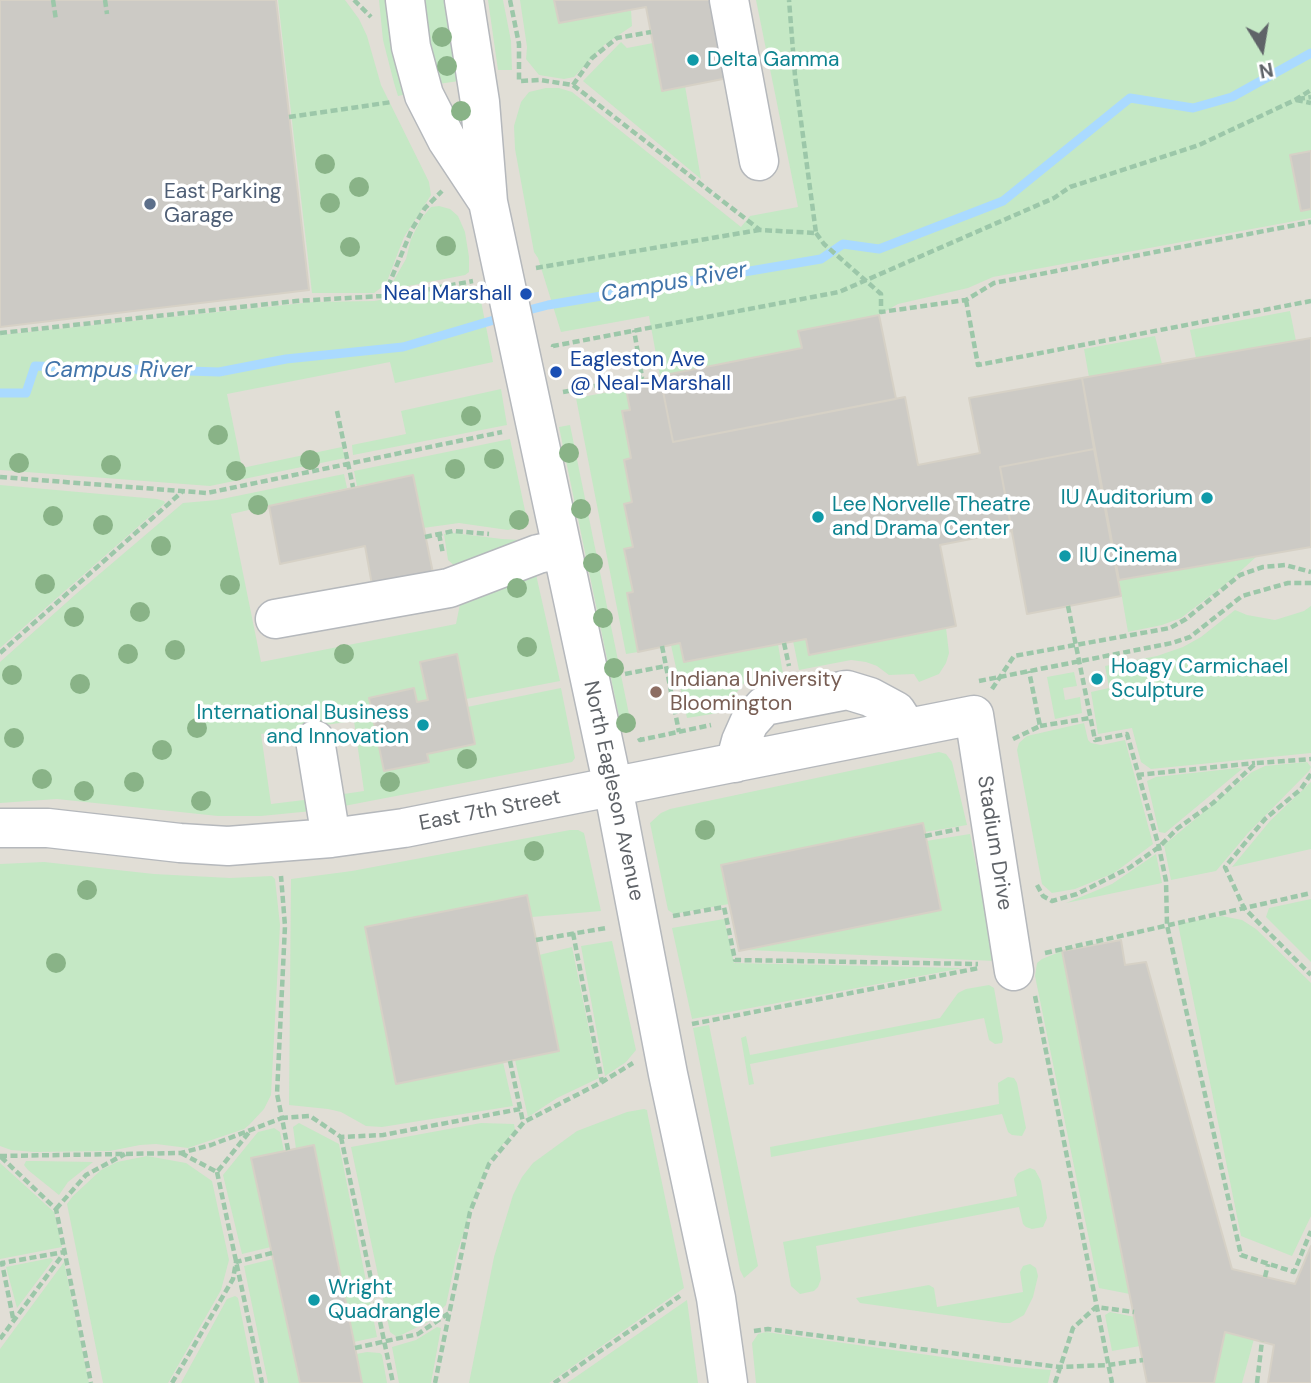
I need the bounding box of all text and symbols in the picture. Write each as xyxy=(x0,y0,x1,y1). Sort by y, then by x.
north arrow xyxy=(1227,14,1297,84)
place label: Delta Gamma xyxy=(707,47,839,73)
marker: Delta Gamma xyxy=(685,52,701,68)
text: N xyxy=(1257,57,1275,84)
place label: East Parking Garage xyxy=(164,179,281,229)
marker: East Parking Garage xyxy=(142,196,158,212)
water label: Campus River xyxy=(599,257,749,309)
place label: Neal Marshall xyxy=(384,281,512,307)
marker: Neal Marshall xyxy=(518,286,534,302)
place label: Eagleston Ave @ Neal-Marshall xyxy=(570,347,731,397)
water label: Campus River xyxy=(44,357,192,385)
marker: Eagleston Ave @ Neal-Marshall xyxy=(548,364,564,380)
place label: IU Auditorium xyxy=(1061,485,1193,511)
marker: IU Auditorium xyxy=(1199,490,1215,506)
place label: Lee Norvelle Theatre and Drama Center xyxy=(832,492,1031,542)
marker: Lee Norvelle Theatre and Drama Center xyxy=(810,509,826,525)
place label: IU Cinema xyxy=(1079,543,1177,569)
marker: IU Cinema xyxy=(1057,548,1073,564)
place label: Hoagy Carmichael Sculpture xyxy=(1111,654,1288,704)
place label: Indiana University Bloomington xyxy=(670,667,842,717)
marker: Hoagy Carmichael Sculpture xyxy=(1089,671,1105,687)
street label: North Eagleson Avenue xyxy=(577,679,649,903)
marker: Indiana University Bloomington xyxy=(648,684,664,700)
place label: International Business and Innovation xyxy=(196,700,409,750)
marker: International Business and Innovation xyxy=(415,717,431,733)
street label: Stadium Drive xyxy=(971,774,1017,912)
street label: East 7th Street xyxy=(417,785,563,837)
place label: Wright Quadrangle xyxy=(328,1275,440,1325)
marker: Wright Quadrangle xyxy=(306,1292,322,1308)

